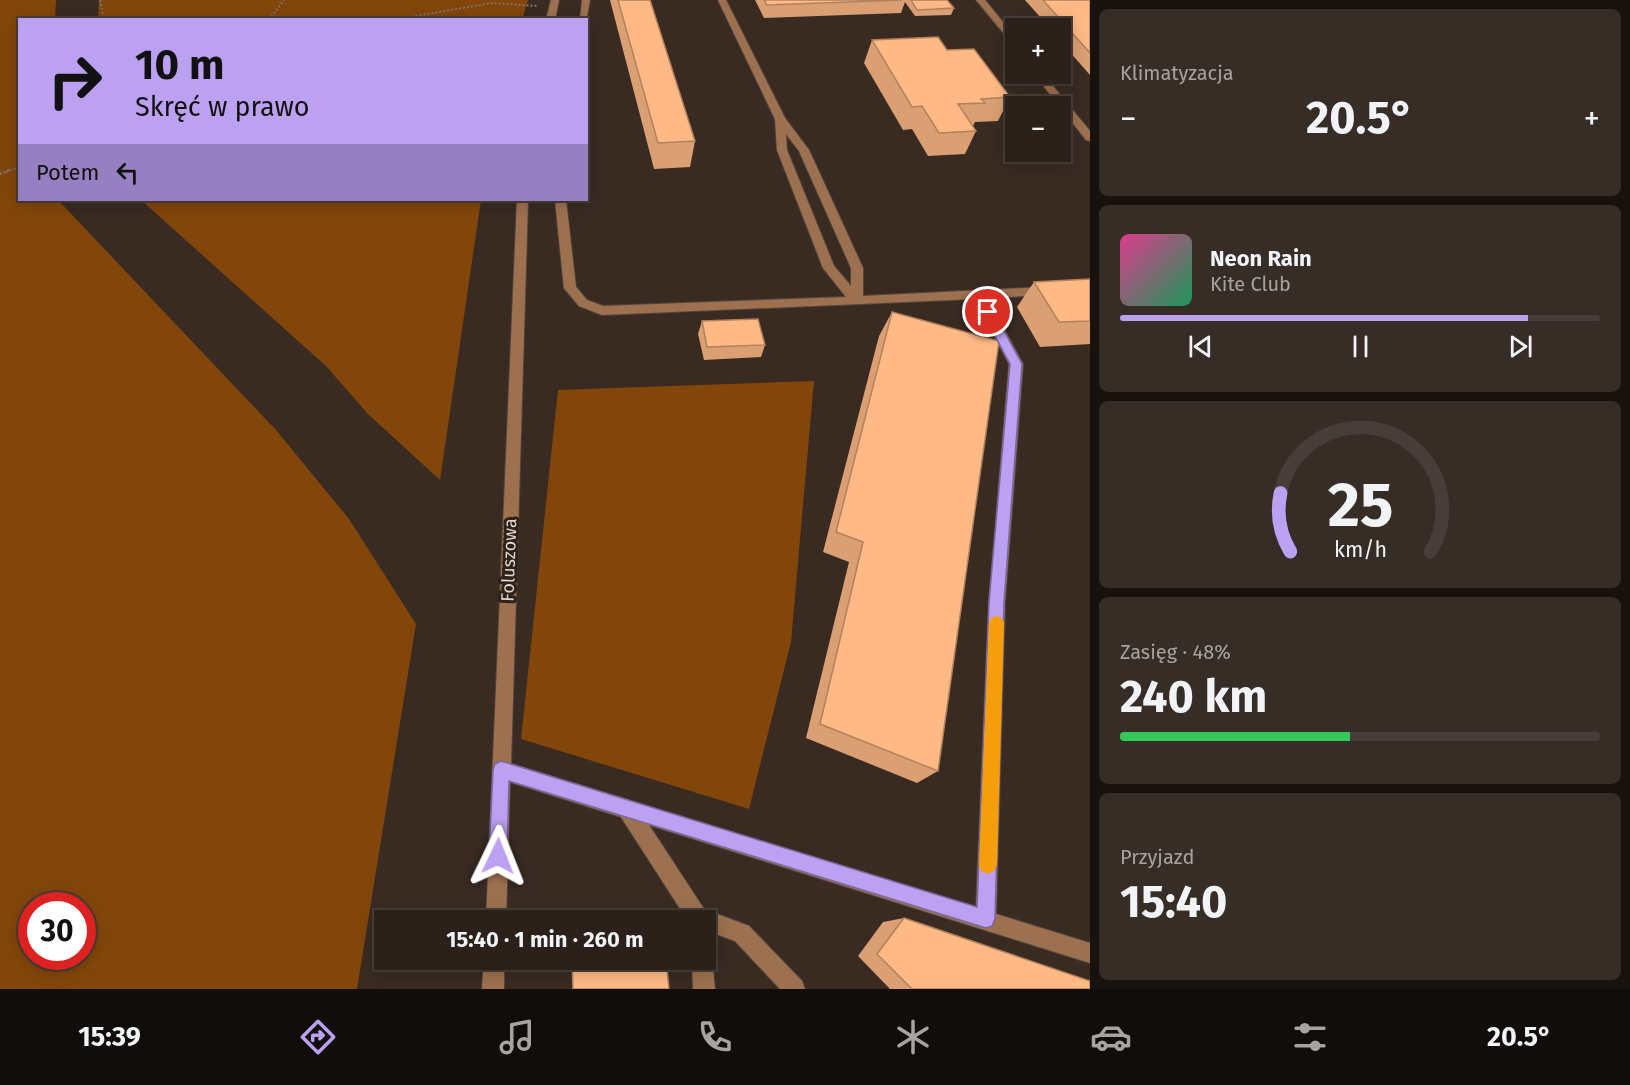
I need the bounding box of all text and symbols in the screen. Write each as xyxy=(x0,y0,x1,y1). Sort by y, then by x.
map controls xyxy=(1005,18,1071,162)
button: + xyxy=(1005,18,1071,84)
text: 10 m xyxy=(135,40,225,90)
icon: right xyxy=(36,42,114,120)
text: Klimatyzacja xyxy=(1120,61,1234,85)
text: Skręć w prawo xyxy=(135,91,310,123)
text: 20.5° xyxy=(1306,91,1414,145)
button: − xyxy=(1005,96,1071,162)
text: − xyxy=(1120,99,1137,139)
text: + xyxy=(1584,99,1600,139)
icon: left xyxy=(111,156,144,189)
text: Potem xyxy=(36,159,99,186)
text: Neon Rain xyxy=(1210,245,1312,272)
text: Kite Club xyxy=(1210,272,1291,296)
pin xyxy=(962,286,1013,337)
icon: arrive xyxy=(971,295,1004,328)
icon: previous xyxy=(1184,330,1217,363)
icon: pause xyxy=(1344,330,1377,363)
icon: next xyxy=(1504,330,1537,363)
text: 25 xyxy=(1327,468,1393,543)
street label: Foluszowa xyxy=(497,518,521,602)
text: km/h xyxy=(1333,537,1387,563)
text: Zasięg · 48% xyxy=(1120,640,1231,664)
text: 240 km xyxy=(1120,670,1267,724)
position arrow xyxy=(466,824,530,888)
text: Przyjazd xyxy=(1120,845,1194,869)
text: 15:40 xyxy=(1120,875,1227,929)
speed limit sign: 30 xyxy=(18,892,96,970)
text: 15:40 · 1 min · 260 m xyxy=(446,926,644,953)
icon: directions xyxy=(297,1016,339,1058)
icon: music xyxy=(496,1016,538,1058)
icon: phone xyxy=(694,1016,736,1058)
icon: climate xyxy=(892,1016,934,1058)
icon: car xyxy=(1090,1016,1132,1058)
icon: filters xyxy=(1289,1016,1331,1058)
text: 15:39 xyxy=(78,1021,141,1053)
text: 20.5° xyxy=(1487,1021,1552,1053)

